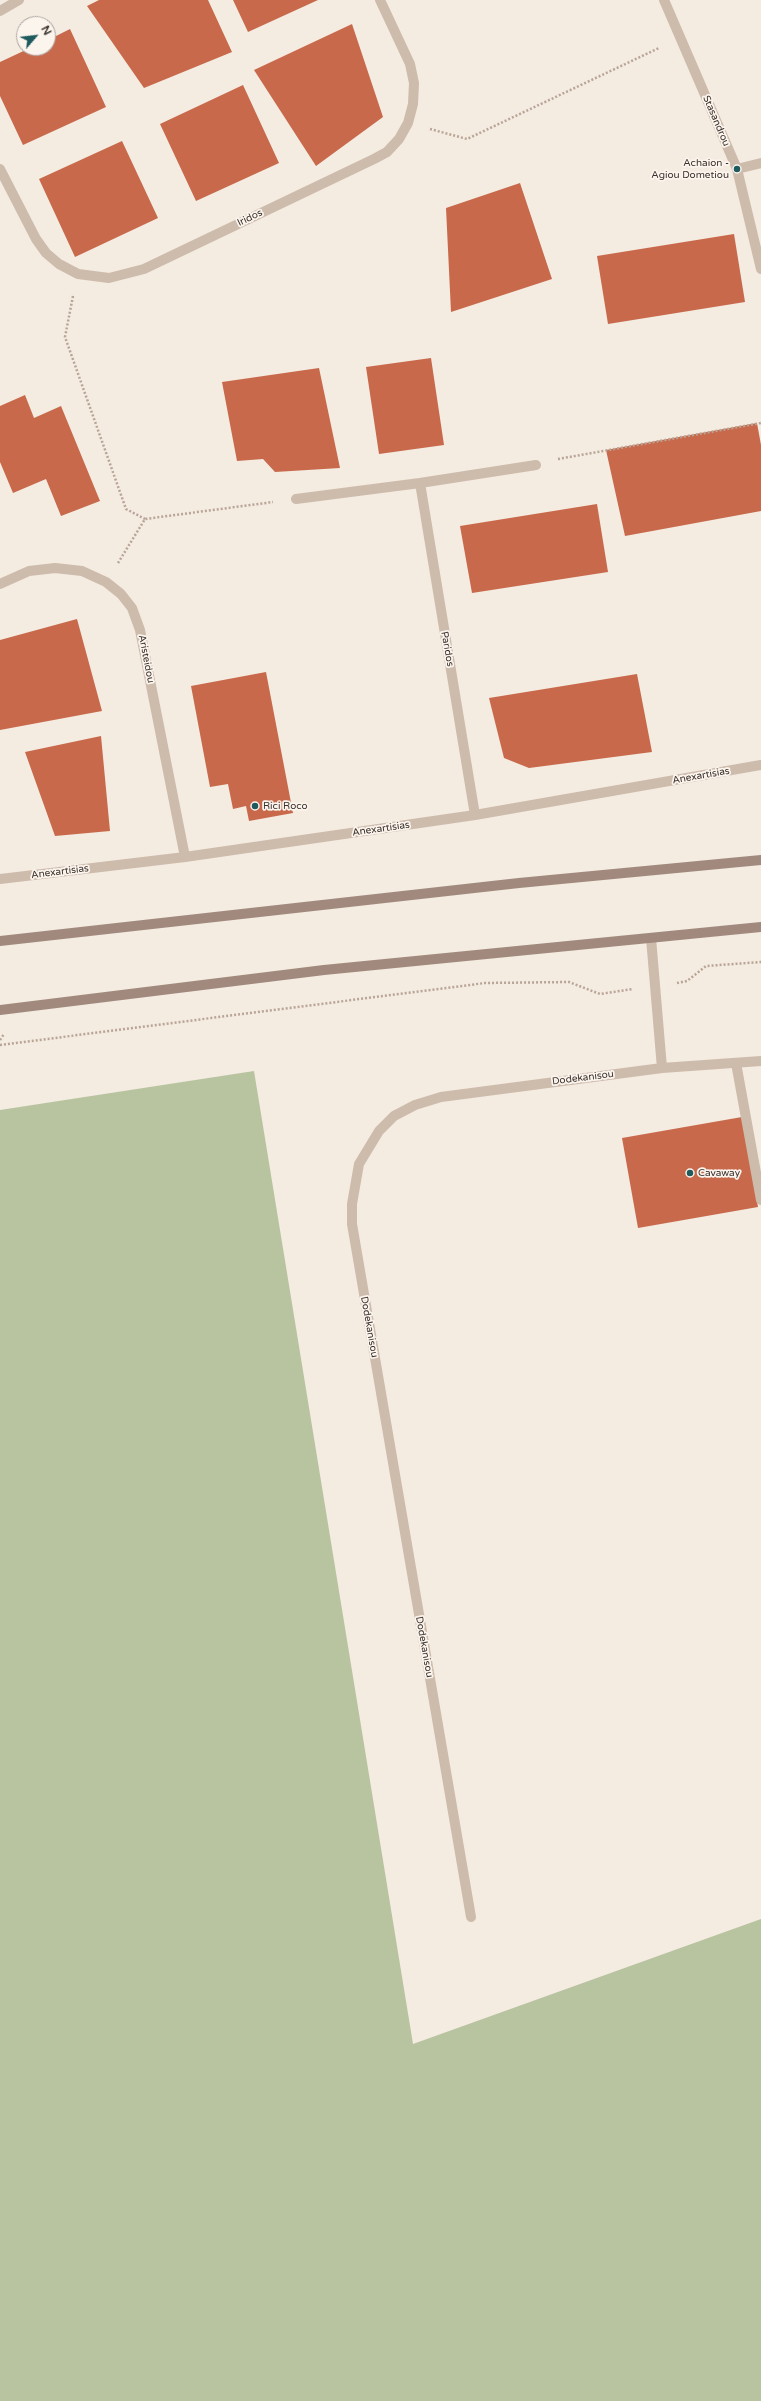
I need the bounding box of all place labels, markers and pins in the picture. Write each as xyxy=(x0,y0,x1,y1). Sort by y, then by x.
place label: Achaion - Agiou Dometiou xyxy=(651,157,729,180)
marker: Achaion - Agiou Dometiou xyxy=(732,164,742,174)
place label: Rici Roco xyxy=(263,800,308,812)
marker: Rici Roco xyxy=(250,801,260,811)
place label: Cavaway xyxy=(698,1167,740,1179)
marker: Cavaway xyxy=(685,1168,695,1178)

